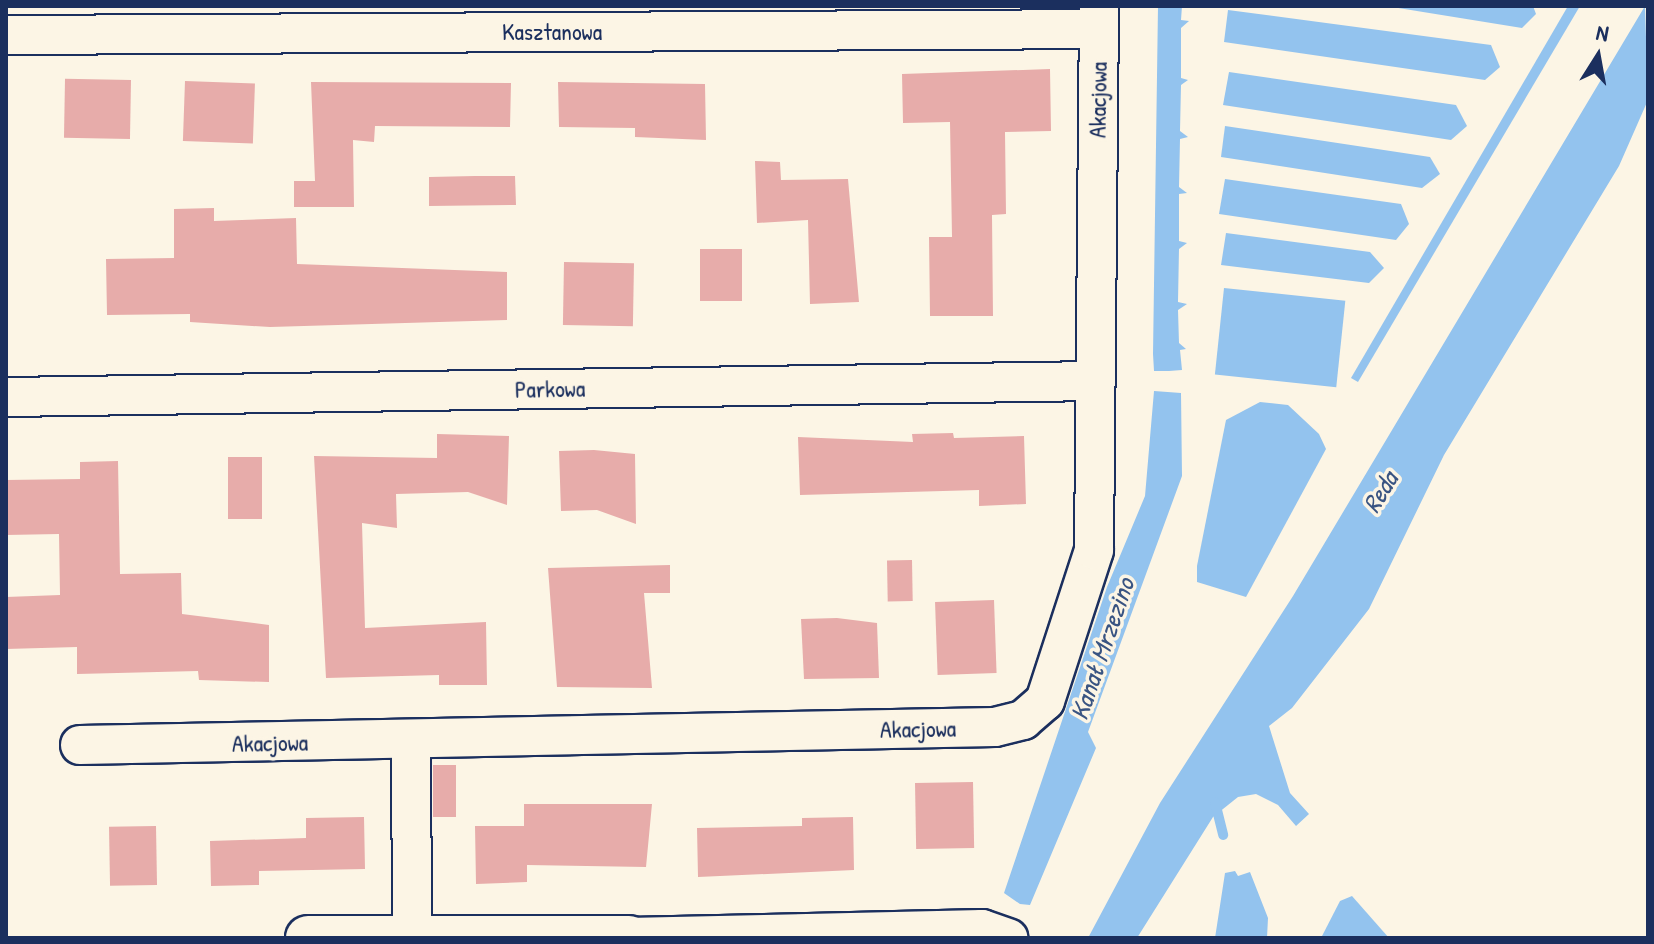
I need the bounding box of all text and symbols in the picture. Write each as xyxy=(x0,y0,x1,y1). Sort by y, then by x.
north arrow xyxy=(1558,16,1638,96)
text: N xyxy=(1594,17,1611,48)
street label: Kasztanowa xyxy=(502,18,602,46)
street label: Akacjowa xyxy=(1083,62,1113,138)
street label: Parkowa xyxy=(515,374,585,404)
water label: Reda xyxy=(1356,466,1404,518)
water label: Kanał Mrzezino xyxy=(1063,574,1141,724)
street label: Akacjowa xyxy=(880,714,956,744)
street label: Akacjowa xyxy=(232,728,308,758)

